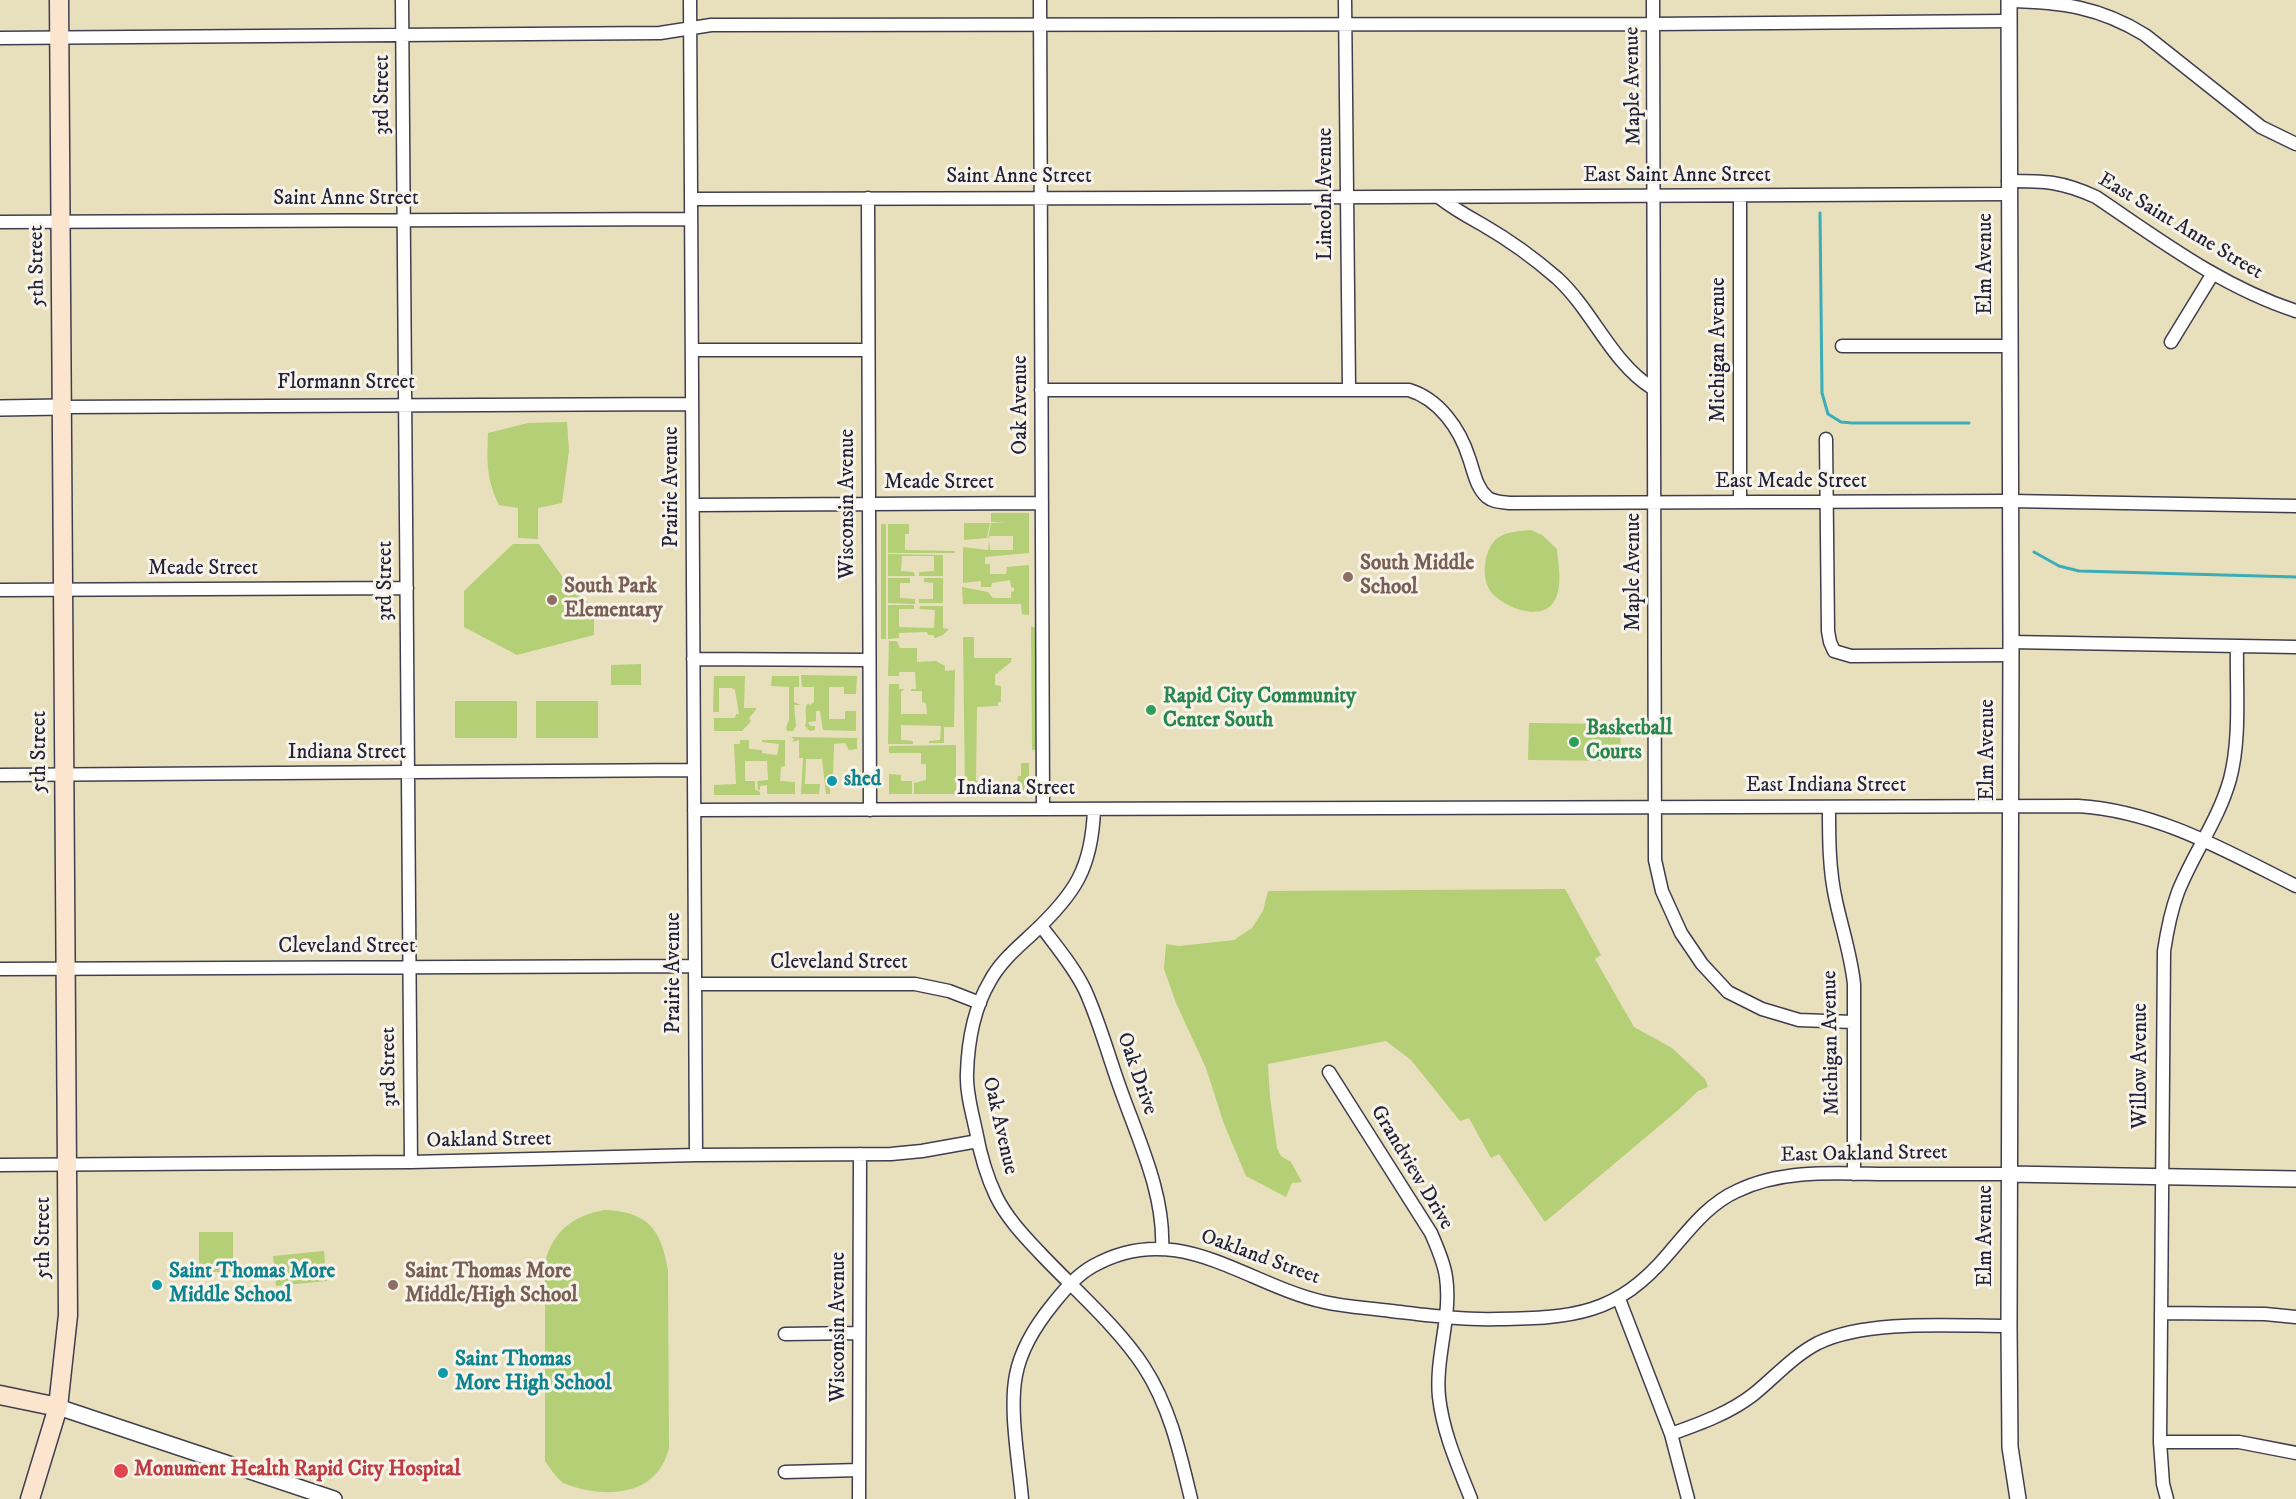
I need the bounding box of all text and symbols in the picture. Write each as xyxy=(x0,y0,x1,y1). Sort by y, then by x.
street label: Maple Avenue xyxy=(1620,27,1648,145)
street label: 3rd Street xyxy=(371,55,397,135)
street label: Lincoln Avenue xyxy=(1314,128,1340,260)
street label: East Saint Anne Street xyxy=(1583,164,1771,190)
street label: Saint Anne Street xyxy=(946,165,1092,191)
street label: East Saint Anne Street xyxy=(2093,168,2267,286)
street label: Saint Anne Street xyxy=(273,187,419,213)
street label: Elm Avenue xyxy=(1974,213,2000,315)
street label: 5th Street xyxy=(25,225,51,307)
street label: Michigan Avenue xyxy=(1707,277,1733,423)
street label: Oak Avenue xyxy=(1009,355,1035,455)
street label: Flormann Street xyxy=(277,371,415,397)
street label: Prairie Avenue xyxy=(660,426,686,548)
street label: Wisconsin Avenue xyxy=(836,429,862,579)
street label: East Meade Street xyxy=(1715,470,1867,496)
street label: Meade Street xyxy=(884,471,994,497)
street label: Maple Avenue xyxy=(1622,513,1648,631)
street label: 3rd Street xyxy=(374,541,400,621)
place label: South Middle School xyxy=(1360,552,1474,602)
street label: Meade Street xyxy=(148,557,258,583)
marker: South Middle School xyxy=(1341,570,1355,584)
place label: South Park Elementary xyxy=(564,575,662,625)
marker: South Park Elementary xyxy=(545,593,559,607)
place label: Rapid City Community Center South xyxy=(1163,685,1356,735)
street label: Elm Avenue xyxy=(1976,699,2002,801)
marker: Rapid City Community Center South xyxy=(1144,703,1158,717)
street label: 5th Street xyxy=(28,711,54,793)
place label: Basketball Courts xyxy=(1586,717,1672,767)
marker: Basketball Courts xyxy=(1567,735,1581,749)
street label: Indiana Street xyxy=(288,741,406,767)
place label: shed xyxy=(844,768,881,794)
marker: shed xyxy=(825,774,839,788)
street label: East Indiana Street xyxy=(1746,774,1906,800)
street label: Indiana Street xyxy=(957,777,1075,803)
street label: Prairie Avenue xyxy=(662,912,688,1034)
street label: Cleveland Street xyxy=(278,935,416,961)
street label: Cleveland Street xyxy=(770,951,908,977)
street label: Michigan Avenue xyxy=(1818,970,1846,1116)
street label: Willow Avenue xyxy=(2129,1003,2155,1129)
street label: 3rd Street xyxy=(377,1027,403,1107)
street label: Oak Drive xyxy=(1110,1029,1162,1119)
street label: Oak Avenue xyxy=(976,1075,1022,1177)
street label: Grandview Drive xyxy=(1364,1101,1458,1235)
street label: Oakland Street xyxy=(426,1127,552,1155)
street label: East Oakland Street xyxy=(1780,1141,1948,1169)
street label: Elm Avenue xyxy=(1974,1185,2000,1287)
street label: 5th Street xyxy=(32,1197,58,1279)
street label: Oakland Street xyxy=(1197,1225,1323,1291)
street label: Wisconsin Avenue xyxy=(827,1252,853,1402)
place label: Saint Thomas More Middle School xyxy=(169,1260,335,1310)
place label: Saint Thomas More Middle/High School xyxy=(405,1260,578,1310)
marker: Saint Thomas More Middle School xyxy=(150,1278,164,1292)
marker: Saint Thomas More Middle/High School xyxy=(386,1278,400,1292)
place label: Saint Thomas More High School xyxy=(455,1348,611,1398)
marker: Saint Thomas More High School xyxy=(436,1366,450,1380)
place label: Monument Health Rapid City Hospital xyxy=(134,1458,461,1484)
marker: Monument Health Rapid City Hospital xyxy=(112,1462,130,1480)

